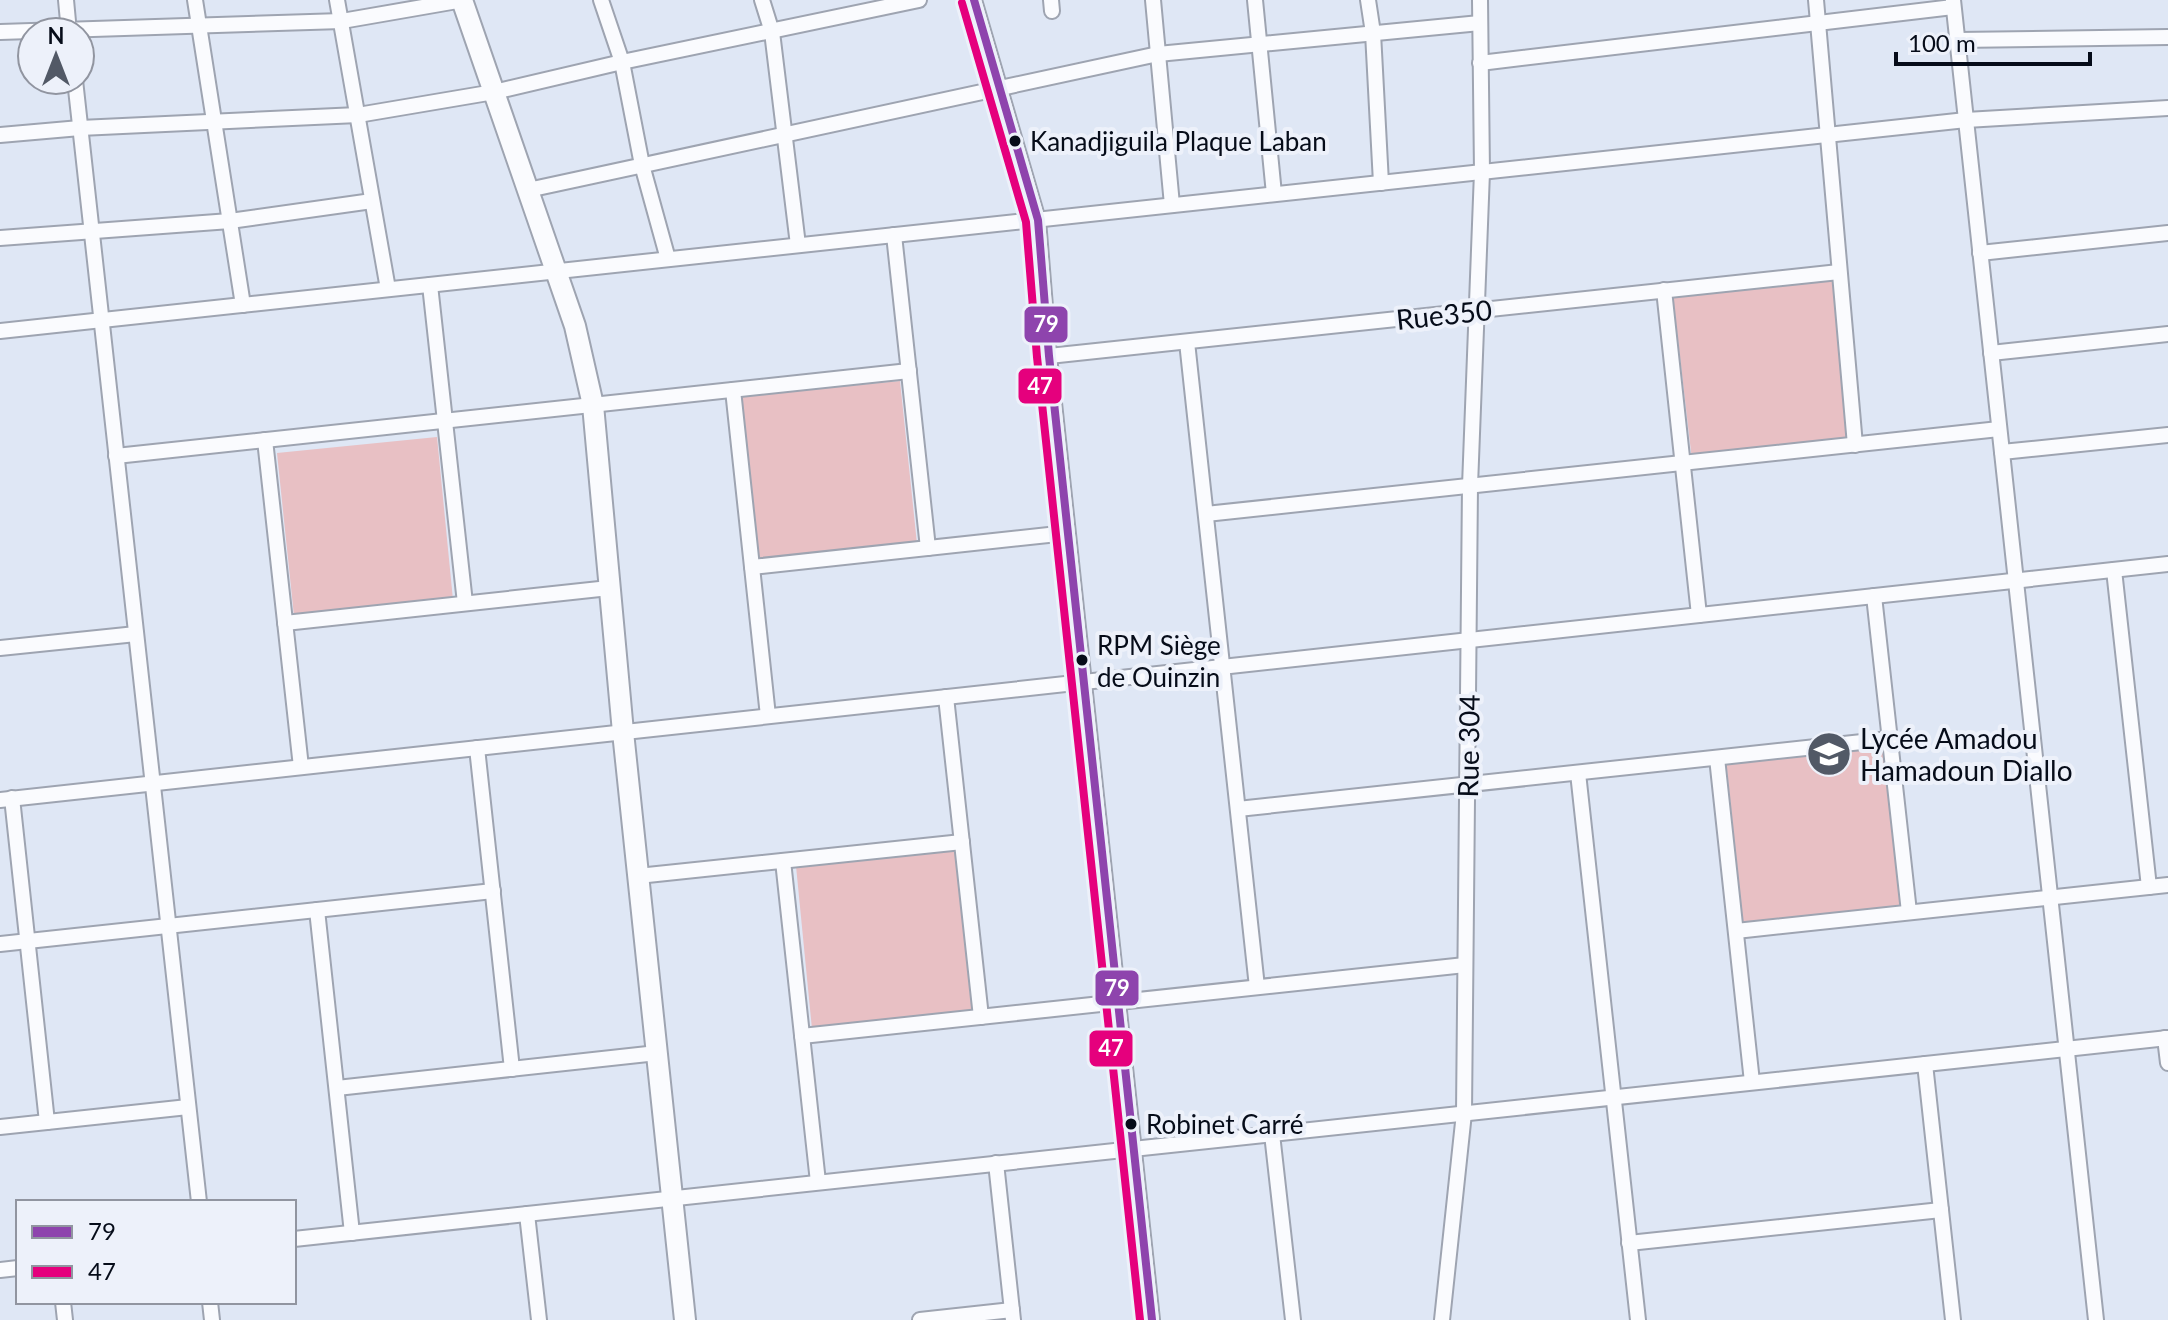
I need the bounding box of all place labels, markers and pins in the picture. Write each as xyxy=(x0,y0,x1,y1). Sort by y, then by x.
place label: Kanadjiguila Plaque Laban xyxy=(1030,125,1327,157)
marker: Kanadjiguila Plaque Laban xyxy=(1007,133,1023,149)
place label: RPM Siège de Ouinzin xyxy=(1097,629,1221,693)
marker: RPM Siège de Ouinzin xyxy=(1074,652,1090,668)
place label: Lycée Amadou Hamadoun Diallo xyxy=(1860,721,2073,787)
school or university icon: Lycée Amadou Hamadoun Diallo xyxy=(1805,730,1853,778)
place label: Robinet Carré xyxy=(1146,1108,1304,1140)
marker: Robinet Carré xyxy=(1123,1116,1139,1132)

